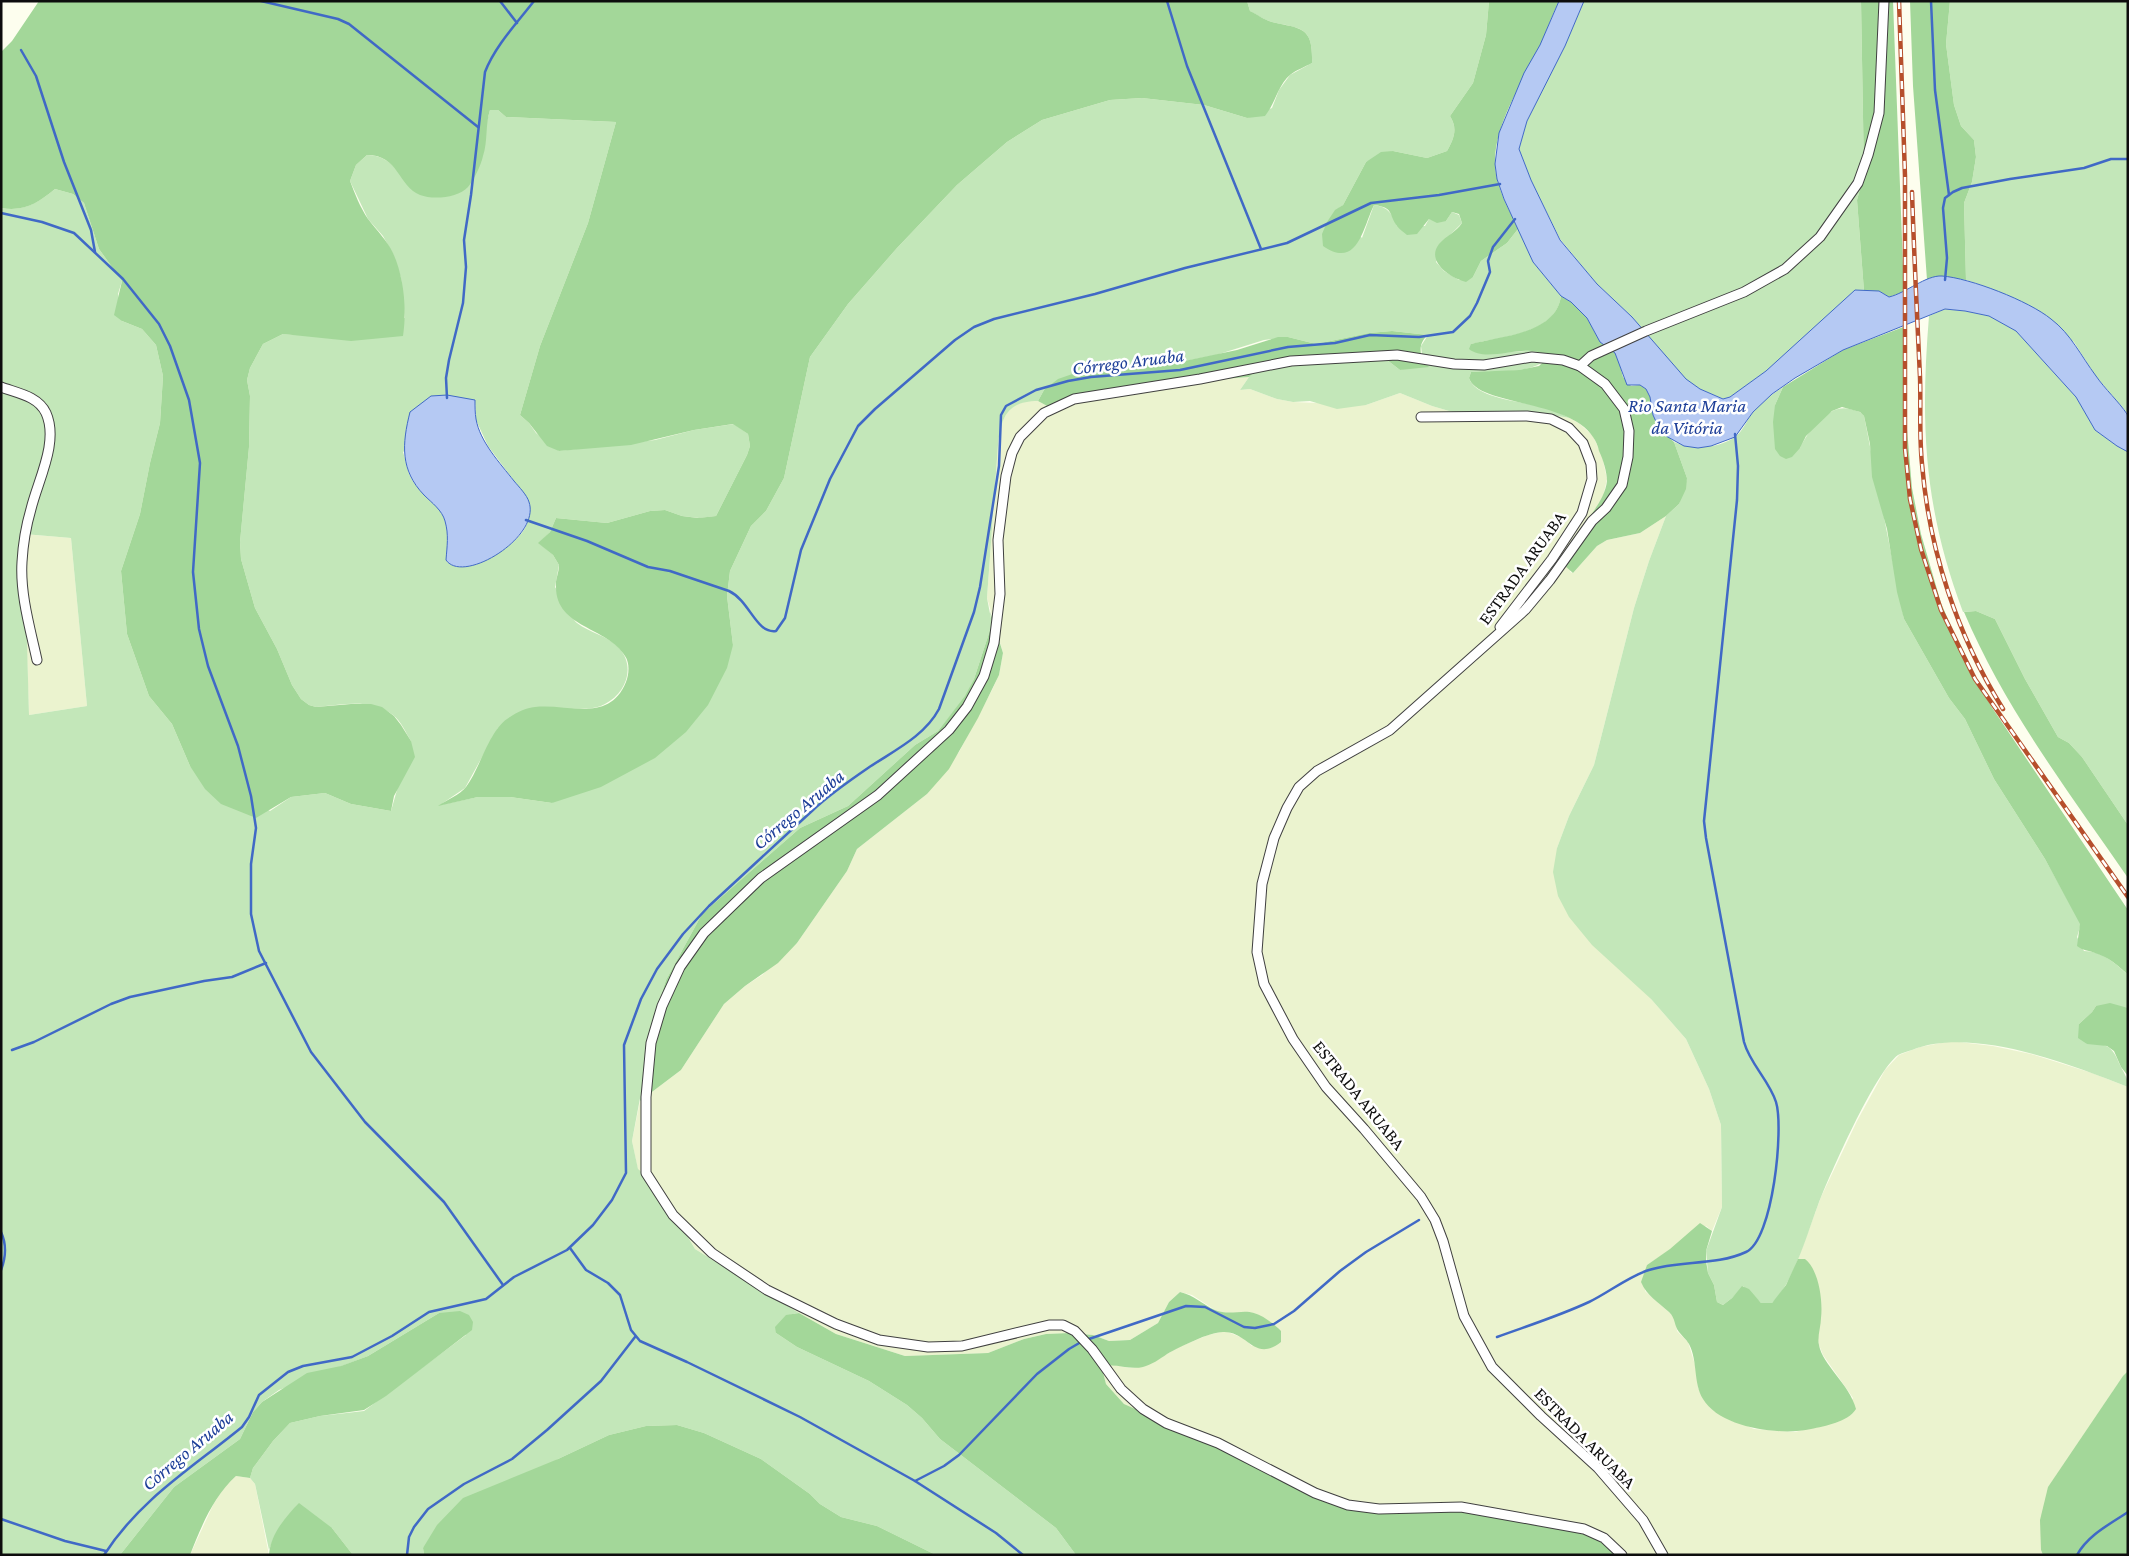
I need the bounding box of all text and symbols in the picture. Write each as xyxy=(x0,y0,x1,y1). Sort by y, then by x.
water label: Córrego Aruaba xyxy=(1071,344,1185,379)
water label: Rio Santa Maria da Vitória xyxy=(1628,395,1746,438)
street label: ESTRADA ARUABA xyxy=(1474,507,1570,628)
water label: Córrego Aruaba xyxy=(748,765,848,854)
street label: ESTRADA ARUABA xyxy=(1309,1036,1410,1154)
street label: ESTRADA ARUABA xyxy=(1530,1383,1640,1493)
water label: Córrego Aruaba xyxy=(137,1406,237,1495)

